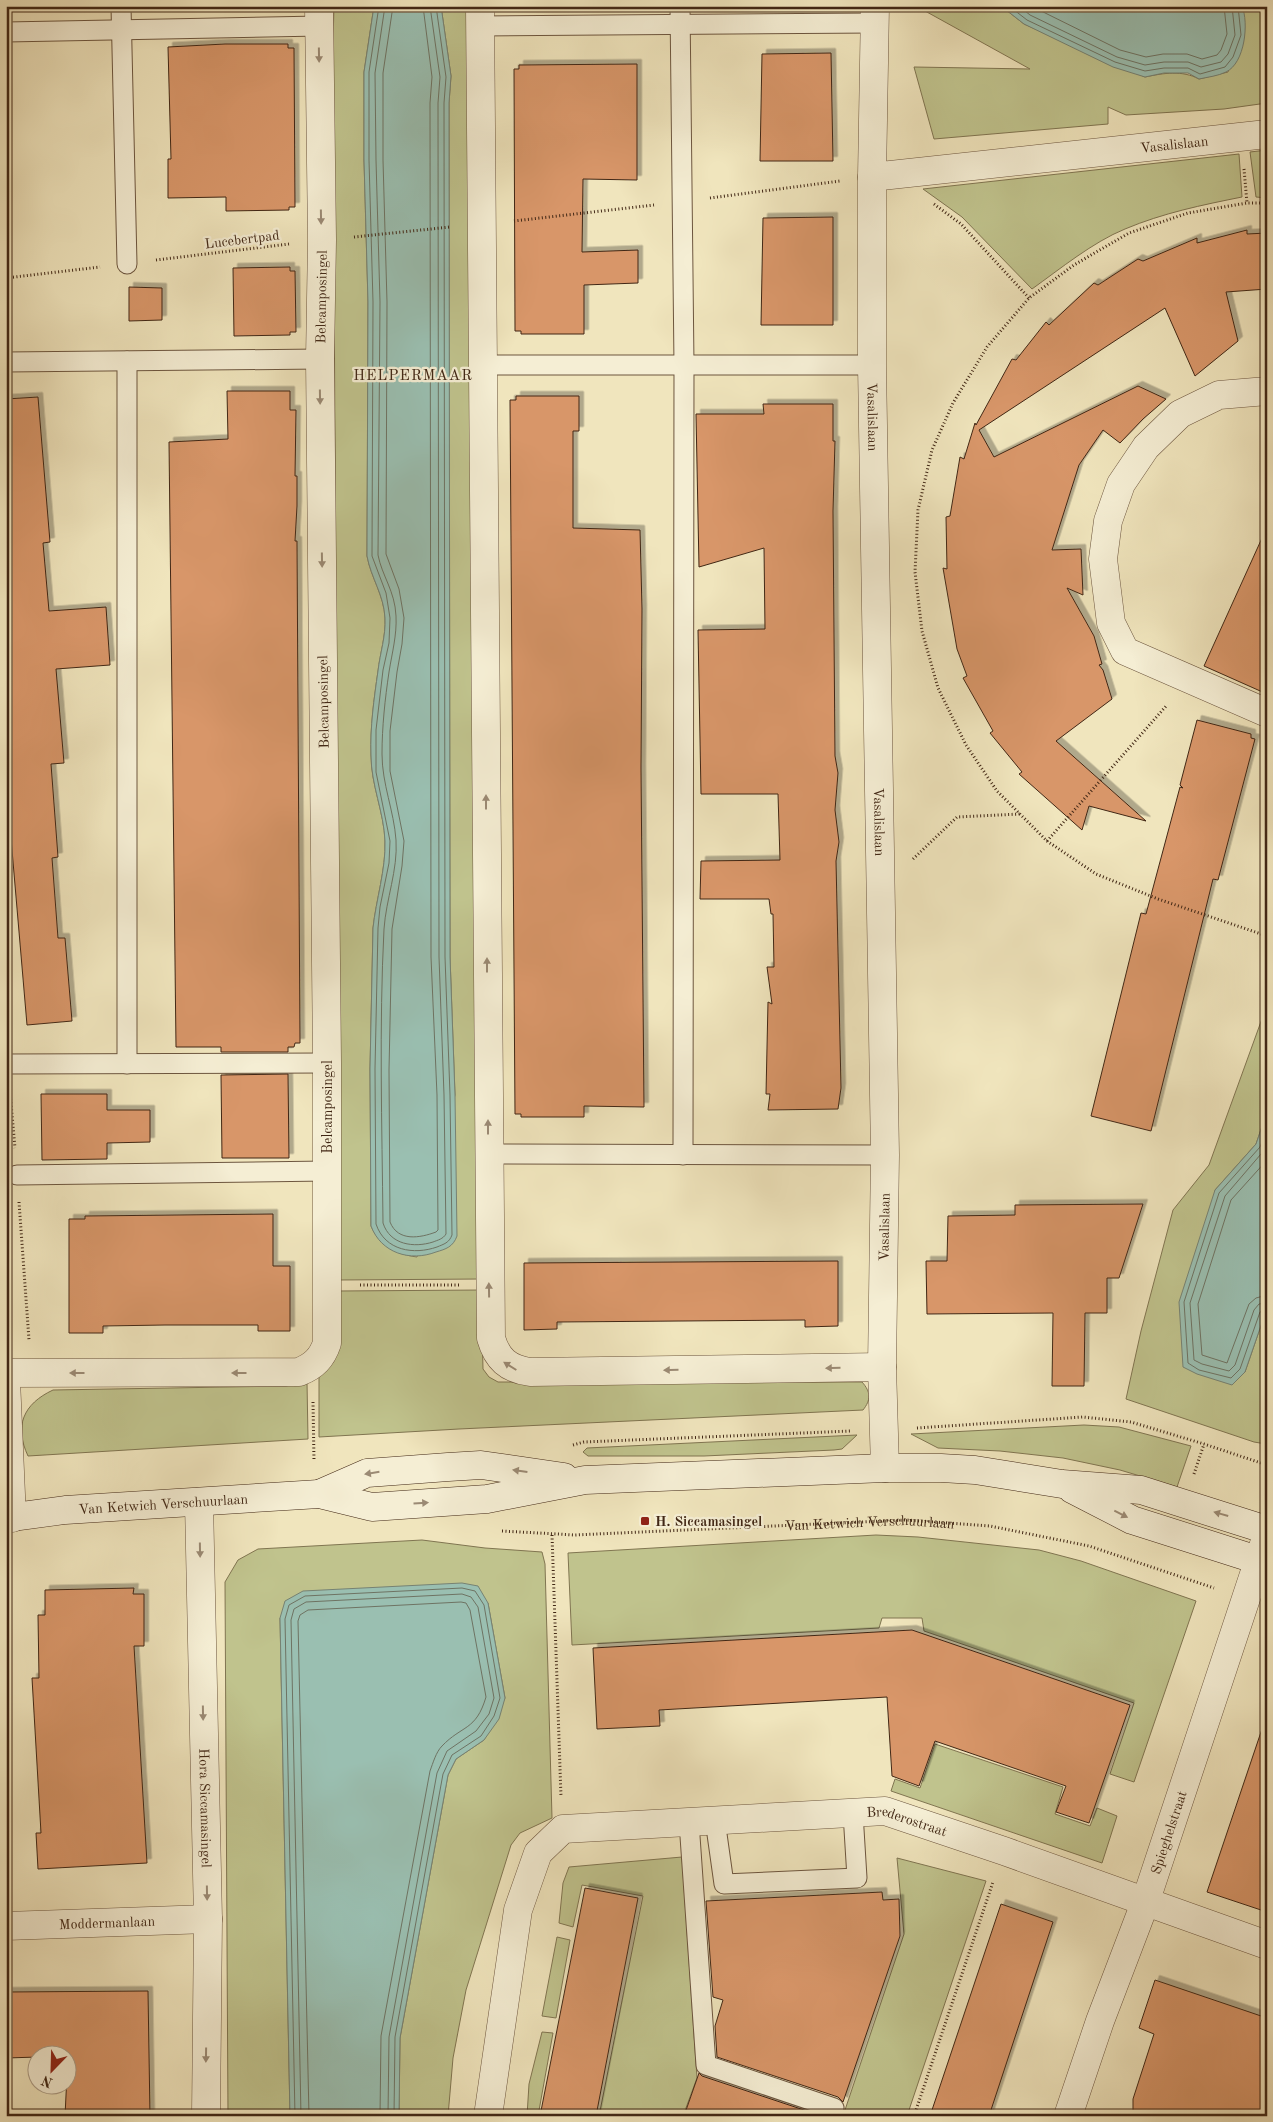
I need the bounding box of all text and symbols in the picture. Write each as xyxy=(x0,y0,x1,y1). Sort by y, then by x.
one-way arrow xyxy=(315,47,323,63)
street label: Vasalislaan xyxy=(1140,134,1210,156)
one-way arrow xyxy=(317,210,325,226)
street label: Lucebertpad xyxy=(204,228,280,252)
street label: Belcamposingel xyxy=(314,250,330,344)
district label: HELPERMAAR xyxy=(353,369,473,384)
street label: Vasalislaan xyxy=(864,383,879,452)
one-way arrow xyxy=(316,390,324,406)
one-way arrow xyxy=(318,552,326,568)
street label: Belcamposingel xyxy=(316,655,332,749)
street label: Vasalislaan xyxy=(871,788,886,857)
one-way arrow xyxy=(482,794,490,810)
one-way arrow xyxy=(483,956,491,972)
street label: Belcamposingel xyxy=(321,1060,335,1154)
one-way arrow xyxy=(484,1119,492,1135)
street label: Vasalislaan xyxy=(877,1192,893,1261)
one-way arrow xyxy=(485,1281,493,1297)
one-way arrow xyxy=(503,1361,516,1370)
one-way arrow xyxy=(825,1364,841,1372)
one-way arrow xyxy=(662,1366,678,1374)
one-way arrow xyxy=(68,1369,84,1377)
one-way arrow xyxy=(231,1369,247,1377)
one-way arrow xyxy=(512,1466,528,1474)
one-way arrow xyxy=(363,1470,379,1478)
street label: Van Ketwich Verschuurlaan xyxy=(78,1492,249,1517)
one-way arrow xyxy=(413,1499,429,1507)
one-way arrow xyxy=(1114,1510,1128,1518)
one-way arrow xyxy=(1213,1510,1228,1518)
street label: Van Ketwich Verschuurlaan xyxy=(785,1514,955,1533)
marker: H. Siccamasingel xyxy=(639,1515,651,1527)
place label: H. Siccamasingel xyxy=(655,1515,762,1529)
one-way arrow xyxy=(196,1543,204,1559)
one-way arrow xyxy=(200,1705,208,1721)
street label: Hora Siccamasingel xyxy=(196,1748,213,1868)
street label: Spieghelstraat xyxy=(1149,1789,1190,1876)
street label: Brederostraat xyxy=(866,1805,949,1839)
one-way arrow xyxy=(203,1885,211,1901)
street label: Moddermanlaan xyxy=(59,1915,156,1932)
north arrow xyxy=(28,2044,78,2094)
one-way arrow xyxy=(202,2047,210,2063)
text: N xyxy=(39,2072,55,2090)

